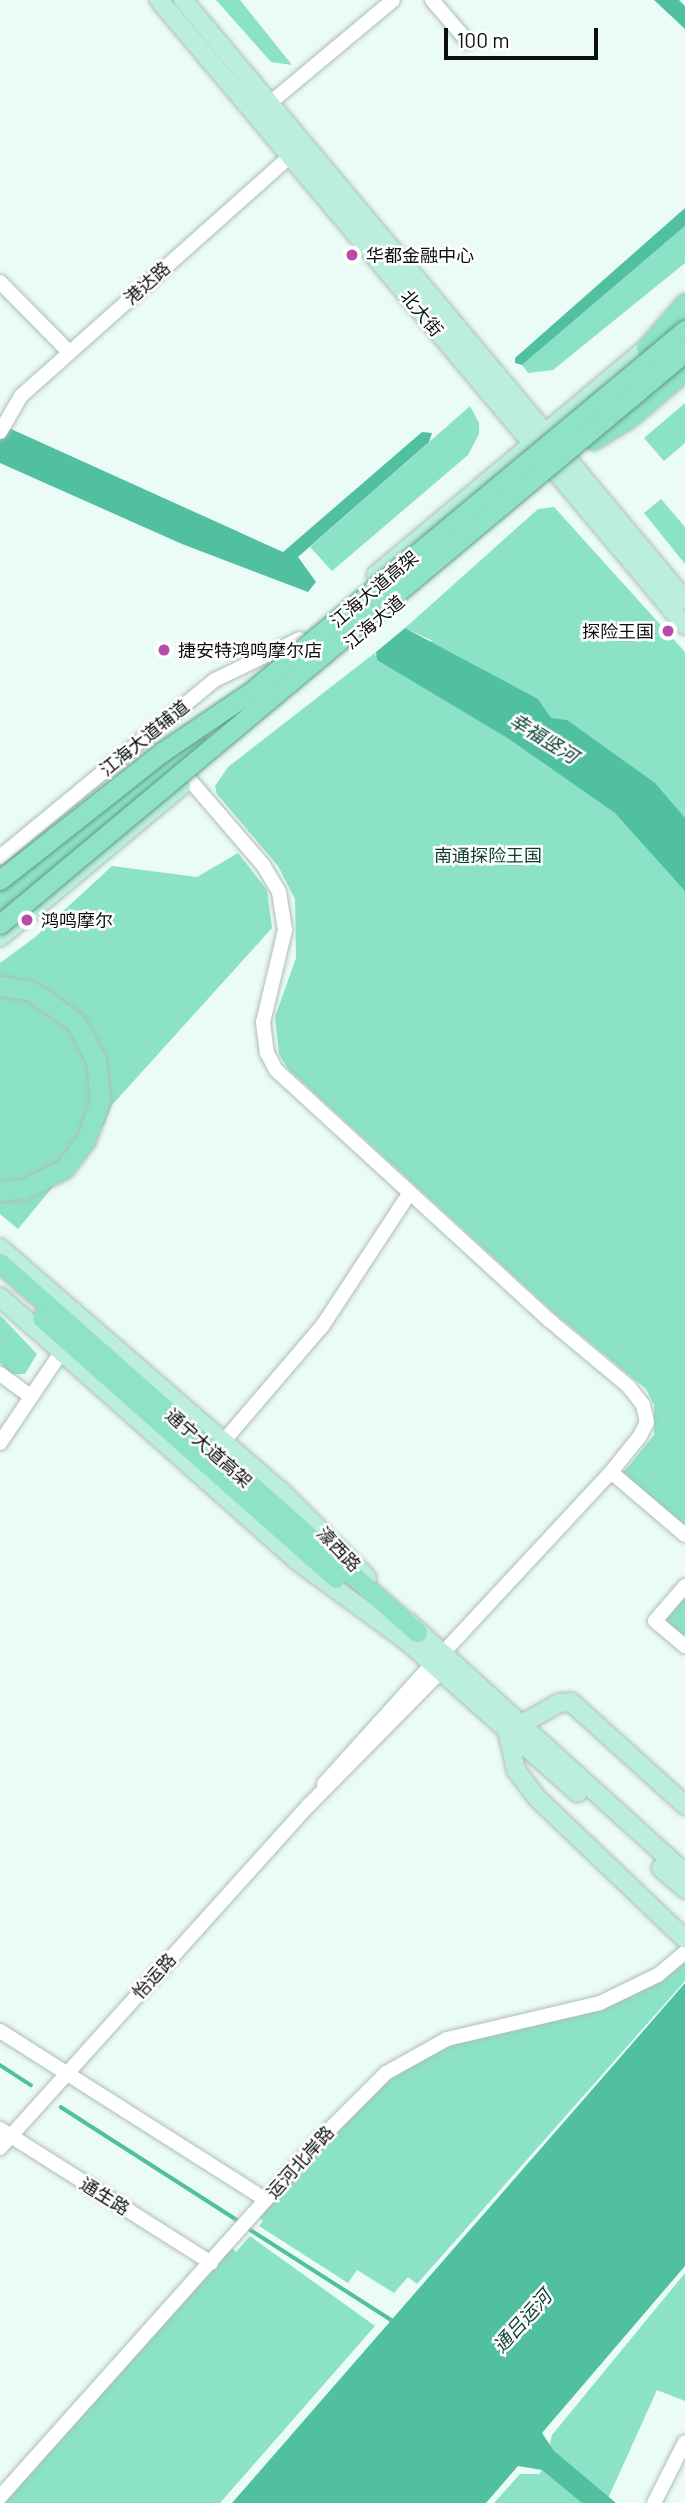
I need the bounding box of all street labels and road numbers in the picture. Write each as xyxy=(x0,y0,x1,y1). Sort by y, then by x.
street label: 港达路 xyxy=(120,257,174,309)
street label: 北大街 xyxy=(396,285,448,341)
street label: 江海大道高架 xyxy=(326,546,422,632)
street label: 江海大道 xyxy=(339,591,409,653)
street label: 江海大道辅道 xyxy=(95,696,193,780)
street label: 通宁大道高架 xyxy=(162,1404,256,1492)
street label: 濠西路 xyxy=(312,1522,366,1576)
street label: 怡运路 xyxy=(128,1949,180,2003)
street label: 运河北岸路 xyxy=(262,2121,338,2203)
street label: 通生路 xyxy=(76,2173,134,2219)

